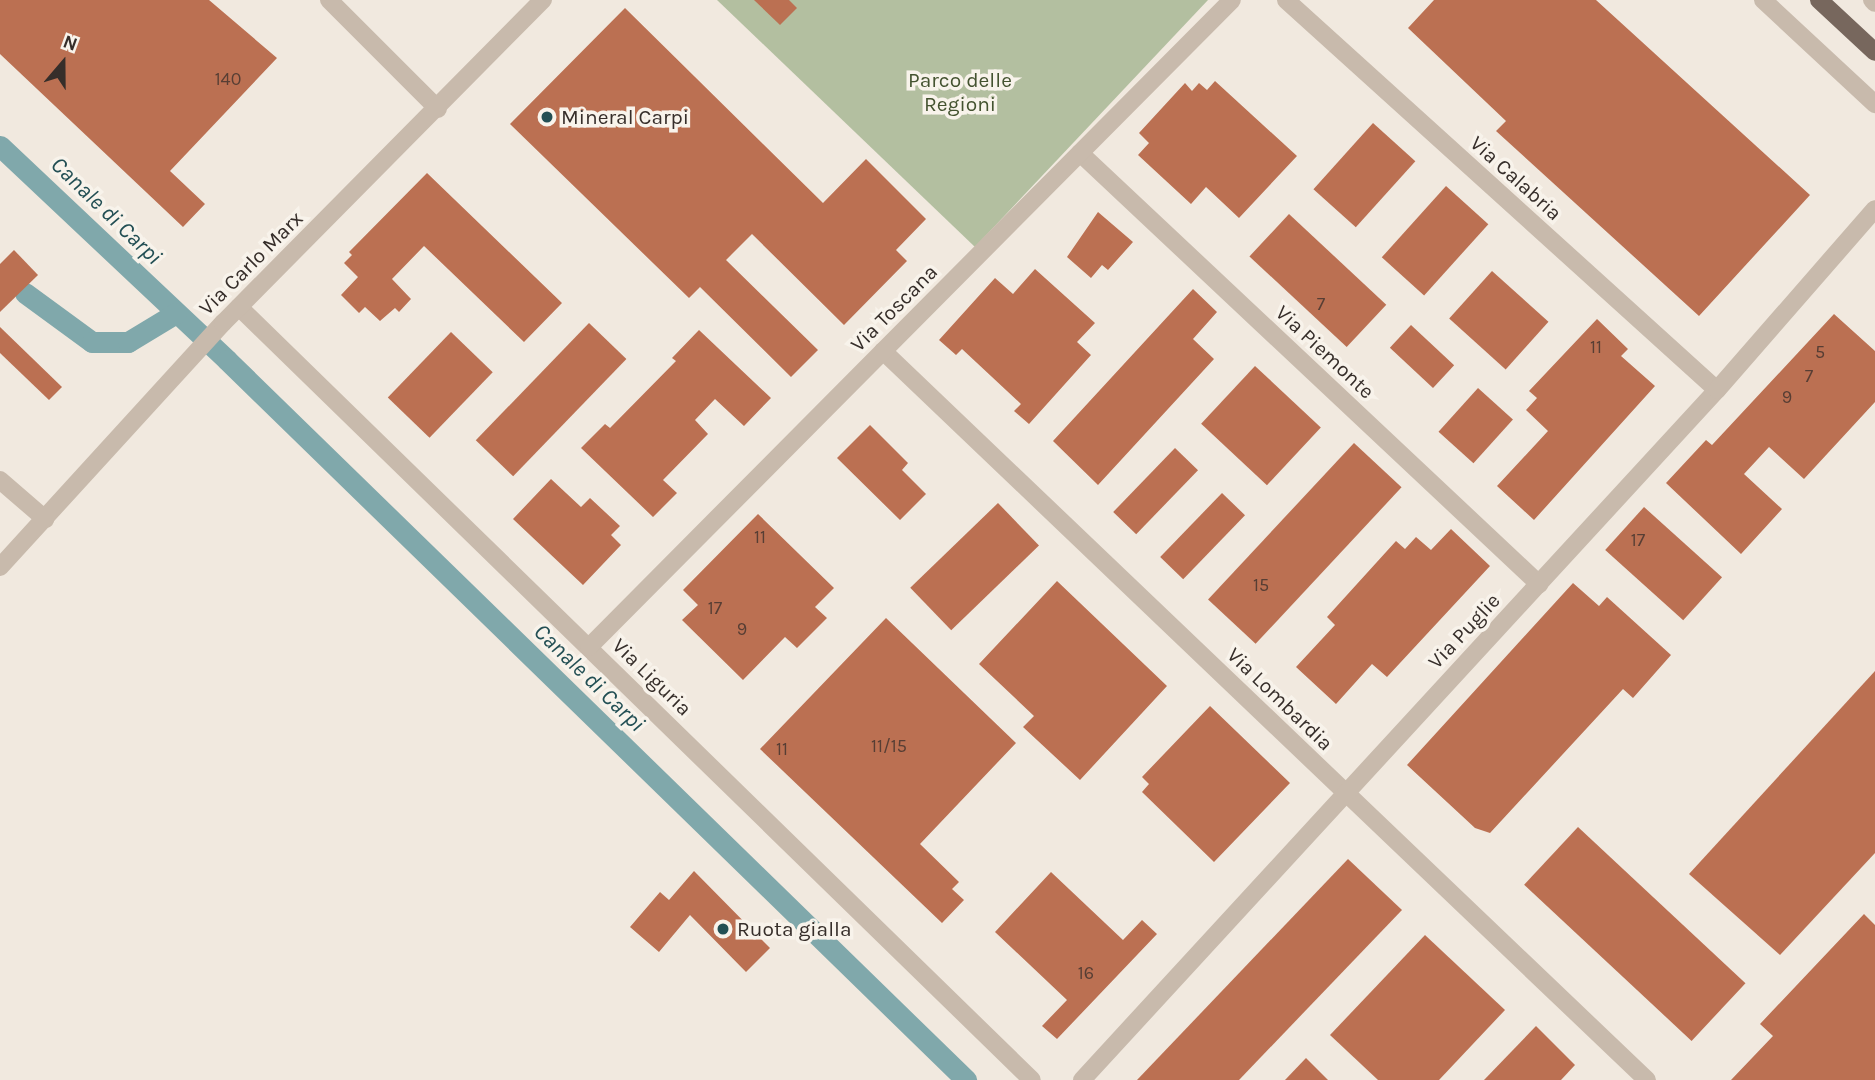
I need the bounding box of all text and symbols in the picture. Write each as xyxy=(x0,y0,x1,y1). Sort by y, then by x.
north arrow xyxy=(28,28,98,98)
text: N xyxy=(60,31,80,56)
park label: Parco delle Regioni xyxy=(908,67,1012,117)
house number: 140 xyxy=(215,68,241,90)
place label: Mineral Carpi xyxy=(561,104,689,130)
marker: Mineral Carpi xyxy=(539,109,555,125)
street label: Via Calabria xyxy=(1465,130,1567,226)
water label: Canale di Carpi xyxy=(45,151,167,271)
street label: Via Carlo Marx xyxy=(194,206,308,320)
street label: Via Toscana xyxy=(845,259,943,357)
house number: 7 xyxy=(1317,293,1325,315)
street label: Via Piemonte xyxy=(1270,300,1380,404)
house number: 11 xyxy=(1590,336,1602,358)
house number: 5 xyxy=(1815,341,1825,363)
house number: 7 xyxy=(1805,365,1813,387)
house number: 9 xyxy=(1782,386,1792,408)
house number: 11 xyxy=(754,526,766,548)
house number: 17 xyxy=(1631,529,1645,551)
house number: 15 xyxy=(1253,574,1269,596)
street label: Via Puglie xyxy=(1423,588,1505,674)
house number: 17 xyxy=(708,597,722,619)
water label: Canale di Carpi xyxy=(528,618,650,738)
house number: 9 xyxy=(737,618,747,640)
street label: Via Liguria xyxy=(607,633,697,721)
street label: Via Lombardia xyxy=(1222,642,1338,756)
house number: 11/15 xyxy=(871,735,907,757)
house number: 11 xyxy=(776,738,788,760)
place label: Ruota gialla xyxy=(737,916,851,942)
marker: Ruota gialla xyxy=(715,921,731,937)
house number: 16 xyxy=(1078,962,1094,984)

